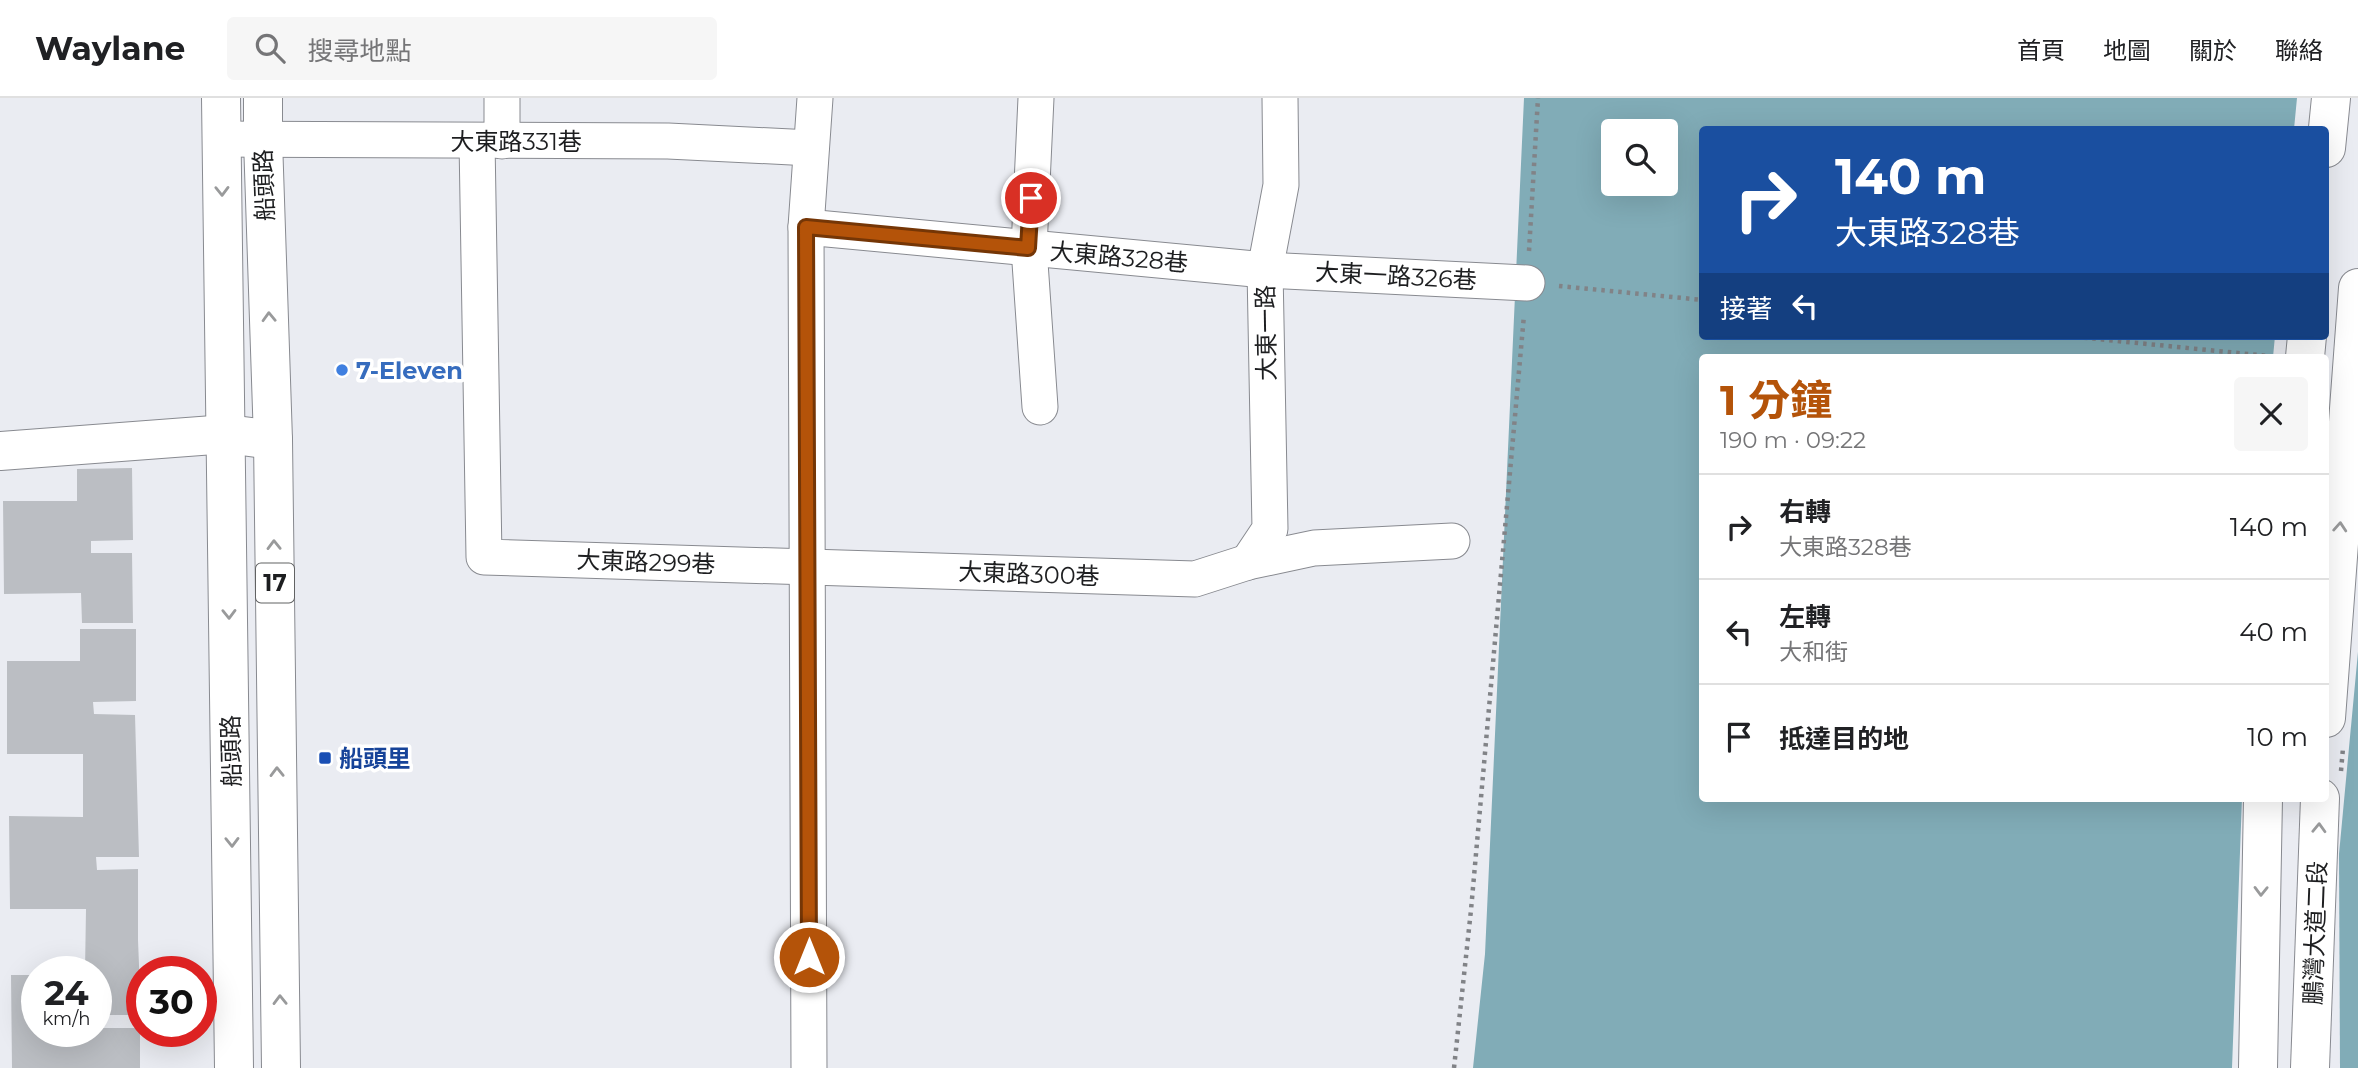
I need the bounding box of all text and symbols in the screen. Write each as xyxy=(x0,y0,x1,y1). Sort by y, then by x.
search box xyxy=(227,17,717,80)
text: Waylane xyxy=(35,28,185,68)
icon: search xyxy=(251,29,289,67)
text: 搜尋地點 xyxy=(307,35,411,67)
text: 首頁 xyxy=(2017,36,2065,65)
text: 地圖 xyxy=(2103,36,2151,65)
text: 關於 xyxy=(2189,36,2237,65)
text: 聯絡 xyxy=(2275,36,2323,65)
map controls xyxy=(1601,119,1678,196)
button: search xyxy=(1601,119,1678,196)
street label: 大東路331巷 xyxy=(450,127,582,156)
text: 140 m xyxy=(1835,147,1987,206)
street label: 船頭路 xyxy=(248,149,280,221)
icon: right xyxy=(1720,154,1811,245)
pin xyxy=(1001,168,1061,228)
icon: arrive xyxy=(1012,179,1050,217)
one-way arrow xyxy=(215,185,230,196)
text: 大東路328巷 xyxy=(1835,213,2019,252)
street label: 大東路328巷 xyxy=(1049,237,1189,277)
street label: 大東一路326巷 xyxy=(1315,257,1477,295)
street label: 大東一路 xyxy=(1251,285,1281,381)
icon: left xyxy=(1786,287,1824,325)
text: 接著 xyxy=(1720,293,1772,325)
one-way arrow xyxy=(261,312,276,323)
place label: 7-Eleven xyxy=(356,356,463,385)
marker: 7-Eleven xyxy=(334,362,350,378)
text: 1 分鐘 xyxy=(1720,374,1832,426)
button: close xyxy=(2234,377,2308,451)
text: 190 m · 09:22 xyxy=(1720,426,1866,454)
text: 右轉 xyxy=(1779,496,1831,528)
icon: right xyxy=(1720,508,1758,546)
text: 140 m xyxy=(2230,511,2308,543)
one-way arrow xyxy=(2332,522,2347,533)
text: 大東路328巷 xyxy=(1779,533,1912,561)
one-way arrow xyxy=(267,539,282,550)
street label: 大東路299巷 xyxy=(576,545,716,579)
street label: 大東路300巷 xyxy=(958,557,1100,591)
road number: 17 xyxy=(256,564,294,603)
text: 左轉 xyxy=(1779,601,1831,633)
one-way arrow xyxy=(221,609,237,620)
icon: left xyxy=(1720,613,1758,651)
text: 40 m xyxy=(2239,616,2308,648)
text: 大和街 xyxy=(1779,638,1848,666)
street label: 船頭路 xyxy=(216,715,246,787)
icon: arrive xyxy=(1720,718,1758,756)
text: 10 m xyxy=(2247,721,2308,753)
text: 抵達目的地 xyxy=(1779,723,1909,755)
place label: 船頭里 xyxy=(339,744,411,773)
marker: 船頭里 xyxy=(317,750,333,766)
one-way arrow xyxy=(269,767,285,777)
one-way arrow xyxy=(2311,823,2326,834)
one-way arrow xyxy=(224,837,240,847)
street label: 鵬灣大道二段 xyxy=(2298,861,2332,1005)
one-way arrow xyxy=(2254,885,2269,896)
position arrow xyxy=(772,920,846,994)
speed limit sign: 30 xyxy=(126,956,217,1047)
text: 24 xyxy=(44,971,89,1014)
one-way arrow xyxy=(272,994,288,1005)
text: km/h xyxy=(42,1008,91,1030)

